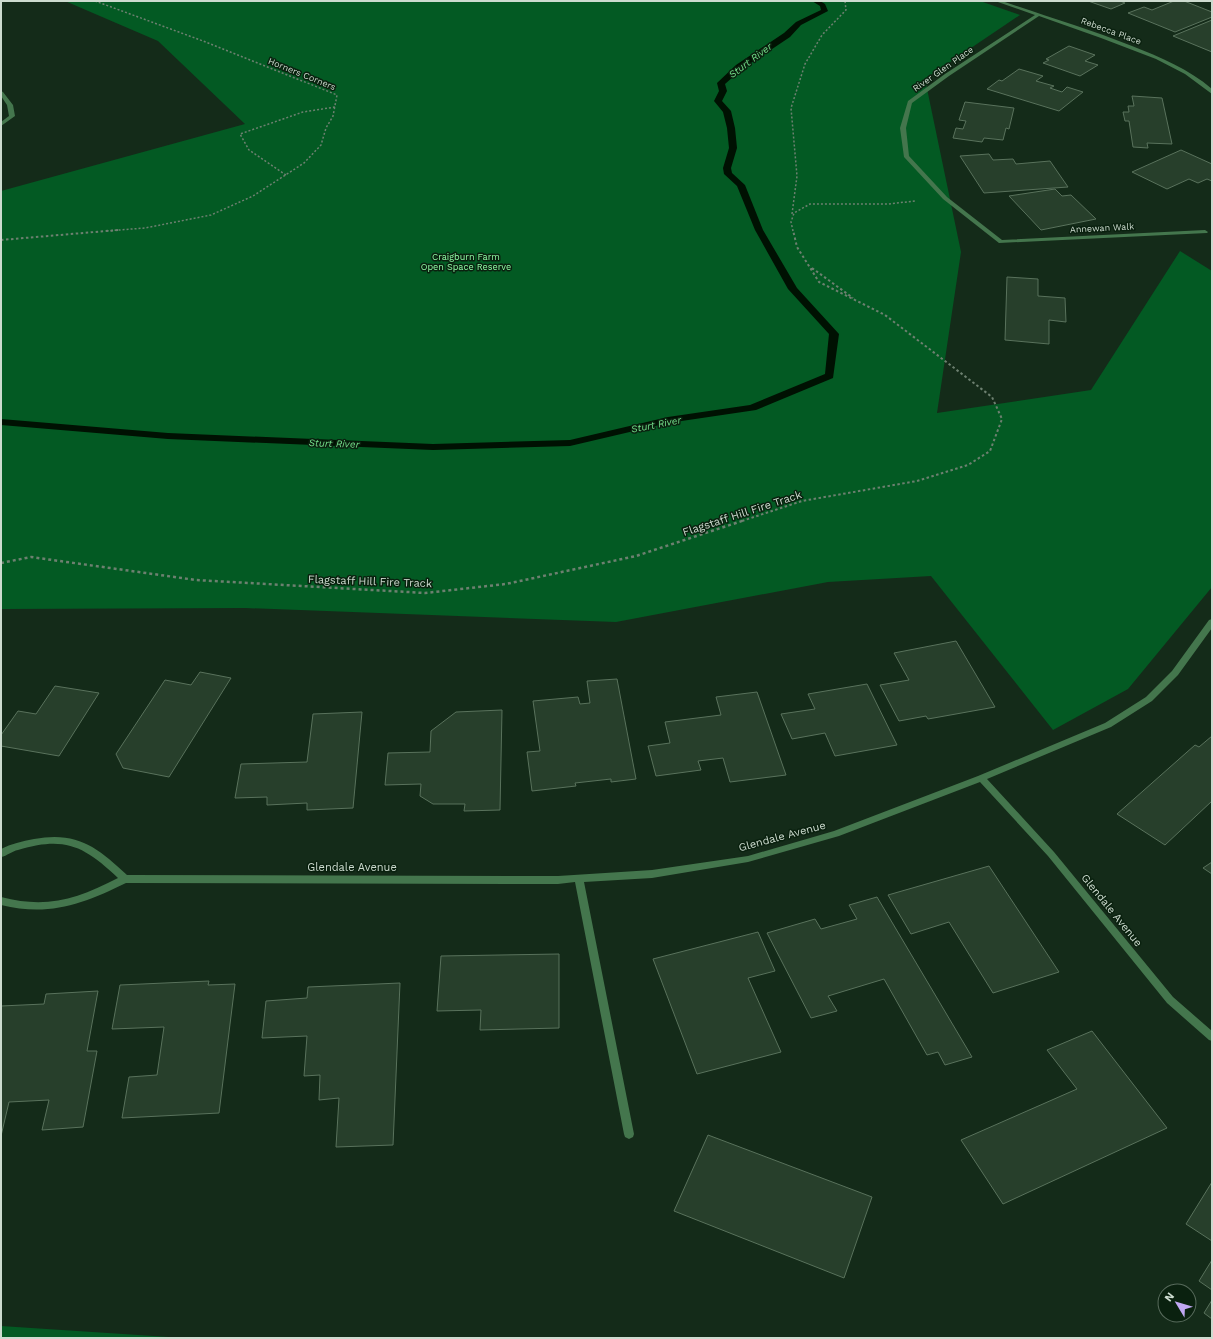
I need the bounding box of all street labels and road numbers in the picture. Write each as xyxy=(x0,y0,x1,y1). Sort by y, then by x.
street label: Rebecca Place xyxy=(1079,15,1143,47)
street label: River Glen Place xyxy=(911,44,975,94)
street label: Horners Corners xyxy=(267,56,337,92)
street label: Annewan Walk xyxy=(1070,221,1134,235)
street label: Flagstaff Hill Fire Track xyxy=(681,488,803,539)
street label: Flagstaff Hill Fire Track xyxy=(308,573,432,590)
street label: Glendale Avenue xyxy=(737,819,827,854)
street label: Glendale Avenue xyxy=(307,861,397,874)
street label: Glendale Avenue xyxy=(1078,871,1145,949)

